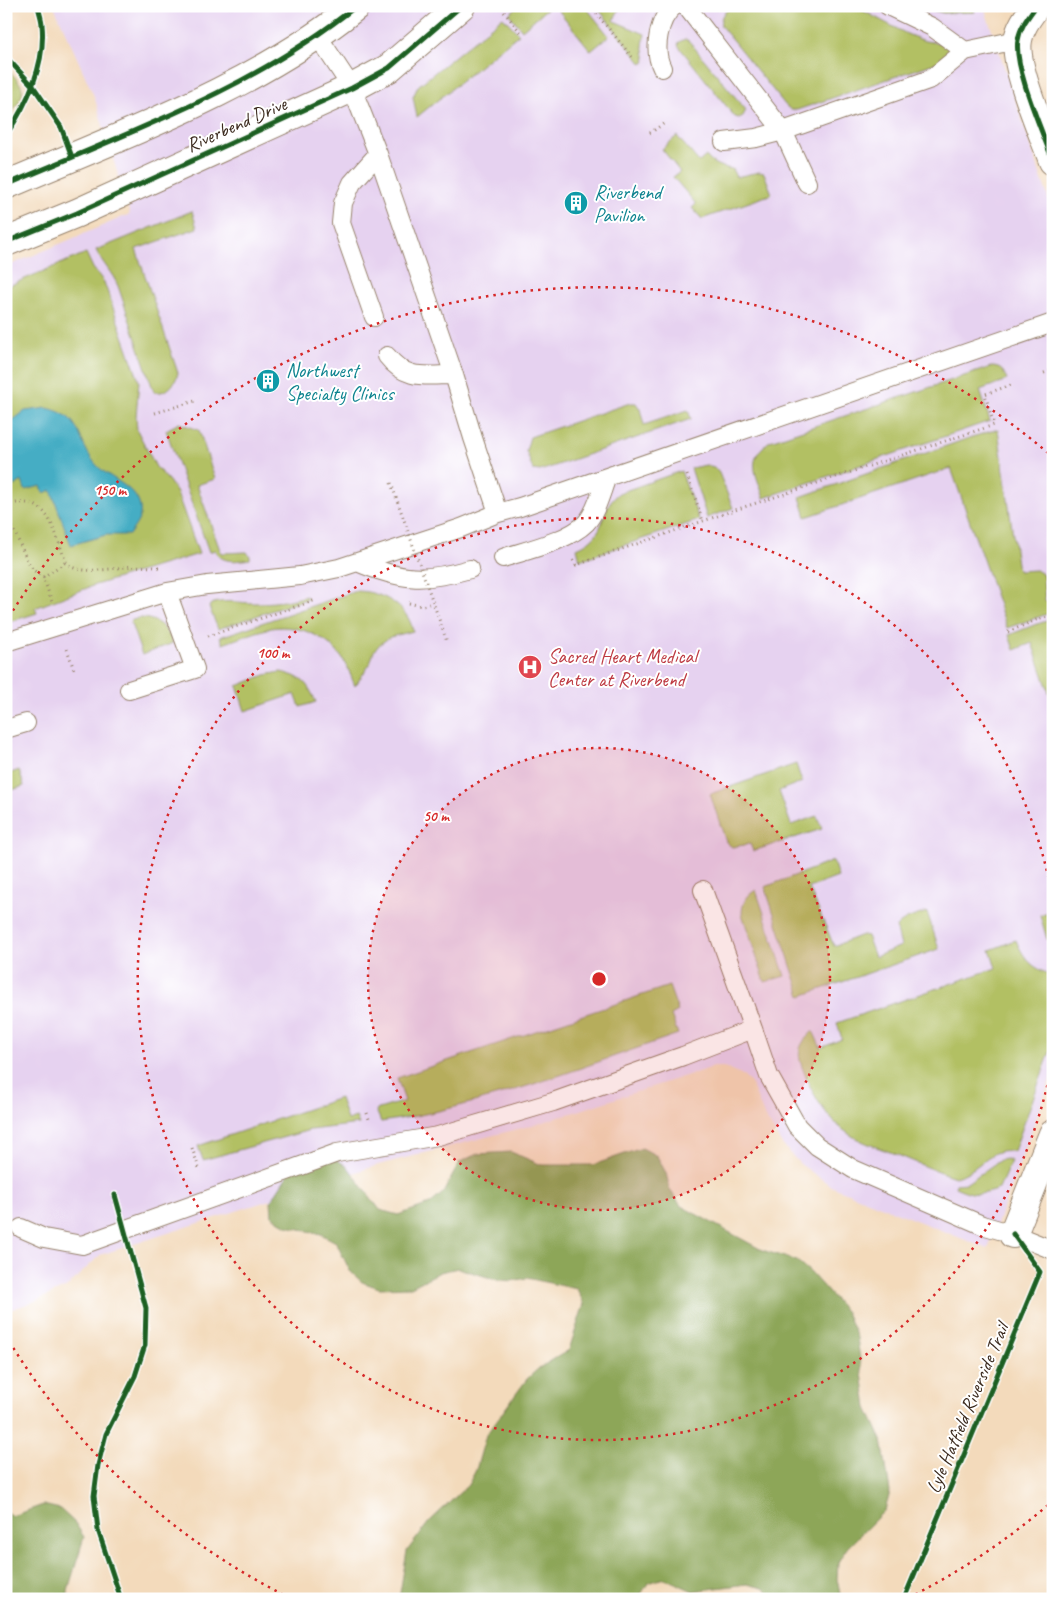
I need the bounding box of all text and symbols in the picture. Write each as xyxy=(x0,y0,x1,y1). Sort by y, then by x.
street label: Riverbend Drive xyxy=(182,91,292,158)
place label: Riverbend Pavilion xyxy=(594,180,664,228)
building icon: Riverbend Pavilion xyxy=(563,190,589,216)
place label: Northwest Specialty Clinics xyxy=(286,358,396,406)
building icon: Northwest Specialty Clinics xyxy=(255,368,281,394)
text: 150 m xyxy=(94,481,128,500)
text: 100 m xyxy=(257,644,291,663)
place label: Sacred Heart Medical Center at Riverbend xyxy=(548,644,700,692)
hospital icon: Sacred Heart Medical Center at Riverbend xyxy=(517,654,543,680)
text: 50 m xyxy=(423,807,450,826)
centre of rings xyxy=(590,970,608,988)
street label: Lyle Hatfield Riverside Trail xyxy=(920,1316,1016,1497)

